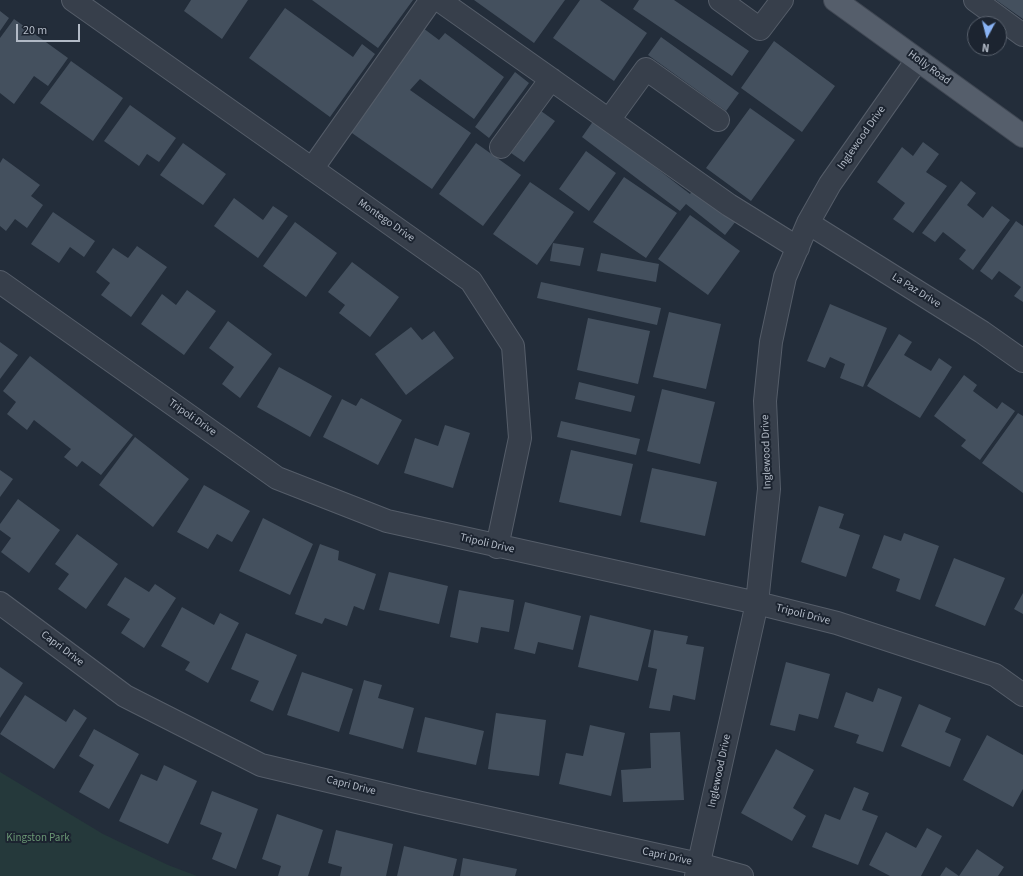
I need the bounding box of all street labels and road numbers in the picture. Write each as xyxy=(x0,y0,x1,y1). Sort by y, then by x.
street label: Holly Road xyxy=(905,48,953,88)
street label: Inglewood Drive xyxy=(835,104,889,172)
street label: Montego Drive xyxy=(355,197,417,245)
street label: La Paz Drive xyxy=(889,271,943,311)
street label: Tripoli Drive xyxy=(165,397,219,439)
street label: Inglewood Drive xyxy=(759,414,775,490)
street label: Tripoli Drive xyxy=(458,531,516,557)
street label: Tripoli Drive xyxy=(774,602,832,628)
street label: Capri Drive xyxy=(38,629,86,669)
street label: Inglewood Drive xyxy=(706,733,734,809)
street label: Capri Drive xyxy=(325,773,377,799)
street label: Capri Drive xyxy=(641,845,693,869)

